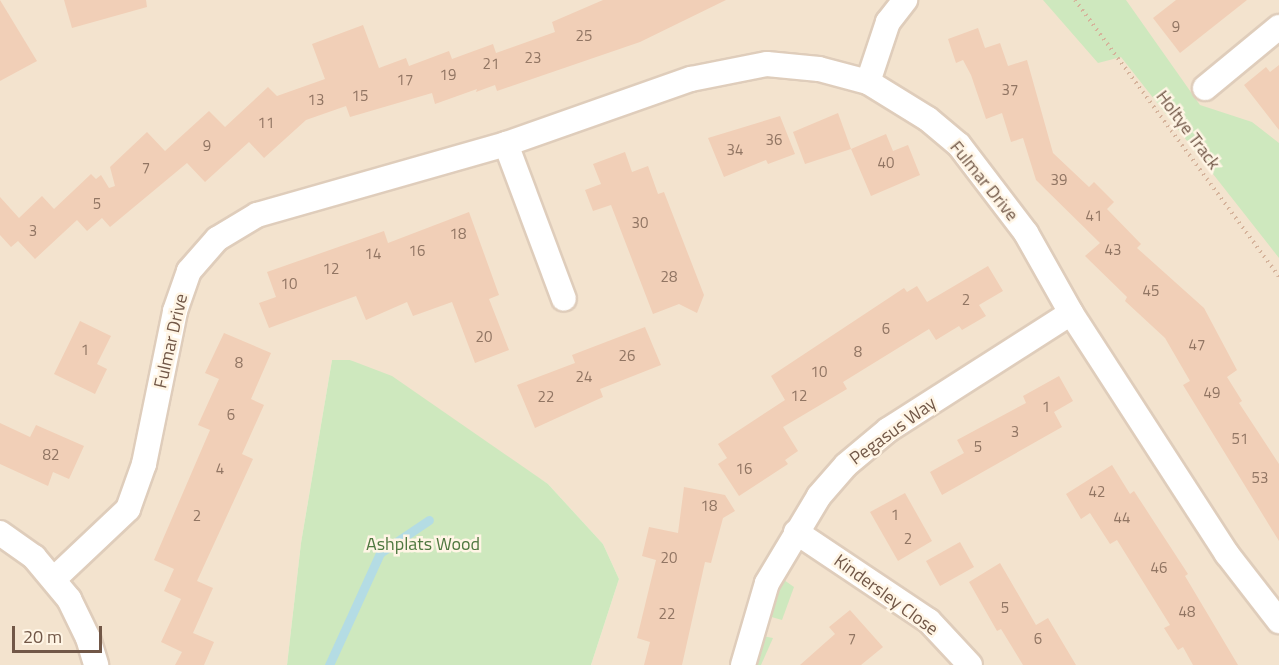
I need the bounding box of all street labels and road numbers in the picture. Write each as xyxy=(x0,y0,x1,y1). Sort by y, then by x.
street label: Holtye Track xyxy=(1151,86,1225,174)
street label: Fulmar Drive xyxy=(945,137,1023,225)
street label: Fulmar Drive xyxy=(150,292,192,390)
street label: Pegasus Way xyxy=(846,392,940,470)
street label: Kindersley Close xyxy=(830,550,942,640)

